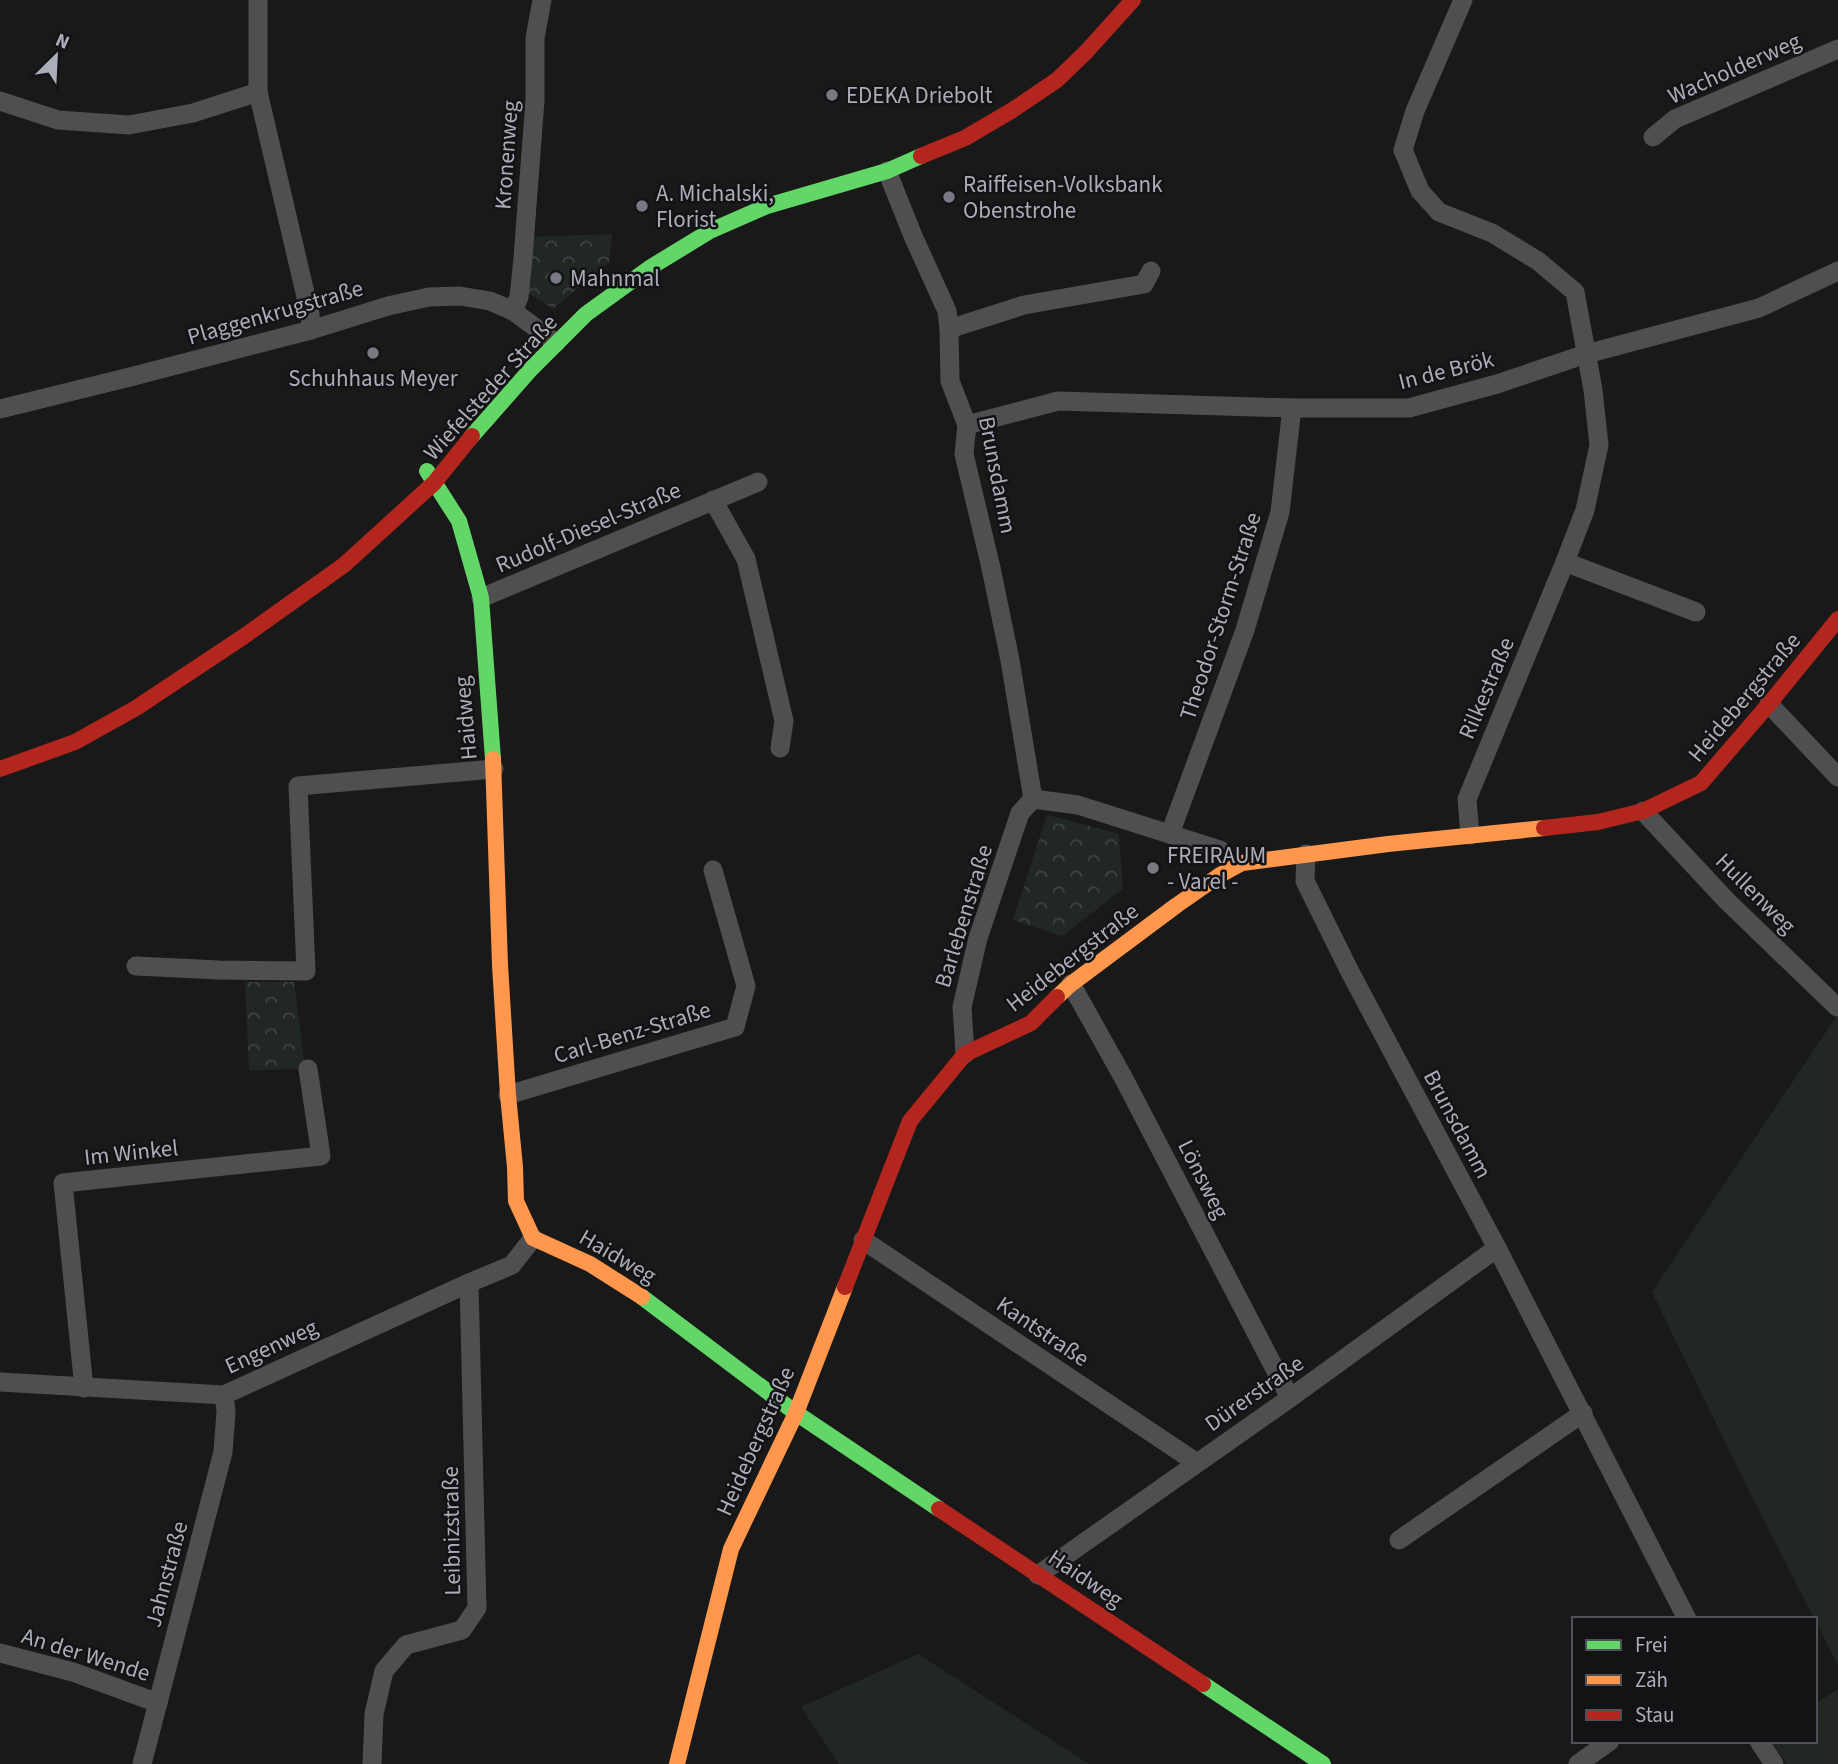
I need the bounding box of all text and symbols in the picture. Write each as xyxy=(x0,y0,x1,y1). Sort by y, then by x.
north arrow xyxy=(21,21,91,91)
street label: Wacholderweg xyxy=(1662,24,1806,113)
text: N xyxy=(51,27,74,57)
place label: EDEKA Driebolt xyxy=(846,79,993,112)
marker: EDEKA Driebolt xyxy=(824,87,840,103)
street label: Kronenweg xyxy=(486,99,527,211)
place label: Raiffeisen-Volksbank Obenstrohe xyxy=(963,168,1163,227)
place label: A. Michalski, Florist xyxy=(656,177,774,236)
marker: Raiffeisen-Volksbank Obenstrohe xyxy=(941,189,957,205)
marker: A. Michalski, Florist xyxy=(634,198,650,214)
place label: Mahnmal xyxy=(570,262,660,295)
marker: Mahnmal xyxy=(548,270,564,286)
street label: Plaggenkrugstraße xyxy=(183,272,367,353)
street label: Wiefelsteder Straße xyxy=(416,307,565,468)
street label: In de Brök xyxy=(1395,343,1498,398)
marker: Schuhhaus Meyer xyxy=(365,345,381,361)
place label: Schuhhaus Meyer xyxy=(288,362,459,395)
street label: Brunsdamm xyxy=(970,414,1025,537)
street label: Rudolf-Diesel-Straße xyxy=(490,474,686,581)
street label: Theodor-Storm-Straße xyxy=(1171,508,1270,724)
street label: Heidebergstraße xyxy=(1680,625,1809,769)
street label: Rilkestraße xyxy=(1450,632,1523,744)
street label: Haidweg xyxy=(445,674,486,761)
place label: FREIRAUM - Varel - xyxy=(1167,839,1266,898)
street label: Barlebenstraße xyxy=(926,841,1001,992)
street label: Hullenweg xyxy=(1708,845,1804,942)
marker: FREIRAUM - Varel - xyxy=(1145,860,1161,876)
street label: Heidebergstraße xyxy=(999,895,1146,1020)
street label: Carl-Benz-Straße xyxy=(550,993,715,1072)
street label: Brunsdamm xyxy=(1415,1064,1500,1184)
street label: Im Winkel xyxy=(82,1131,180,1174)
street label: Lönsweg xyxy=(1170,1134,1238,1225)
street label: Haidweg xyxy=(573,1221,663,1292)
street label: Kantstraße xyxy=(990,1288,1096,1375)
street label: Engenweg xyxy=(219,1310,323,1382)
street label: Dürerstraße xyxy=(1198,1347,1311,1440)
street label: Heidebergstraße xyxy=(708,1361,803,1521)
street label: Leibnizstraße xyxy=(434,1466,469,1596)
street label: Jahnstraße xyxy=(137,1518,196,1631)
street label: Haidweg xyxy=(1042,1541,1130,1616)
legend xyxy=(1572,1617,1817,1743)
street label: An der Wende xyxy=(18,1619,154,1690)
text: Frei xyxy=(1635,1630,1668,1660)
text: Zäh xyxy=(1635,1665,1668,1695)
text: Stau xyxy=(1635,1700,1674,1730)

